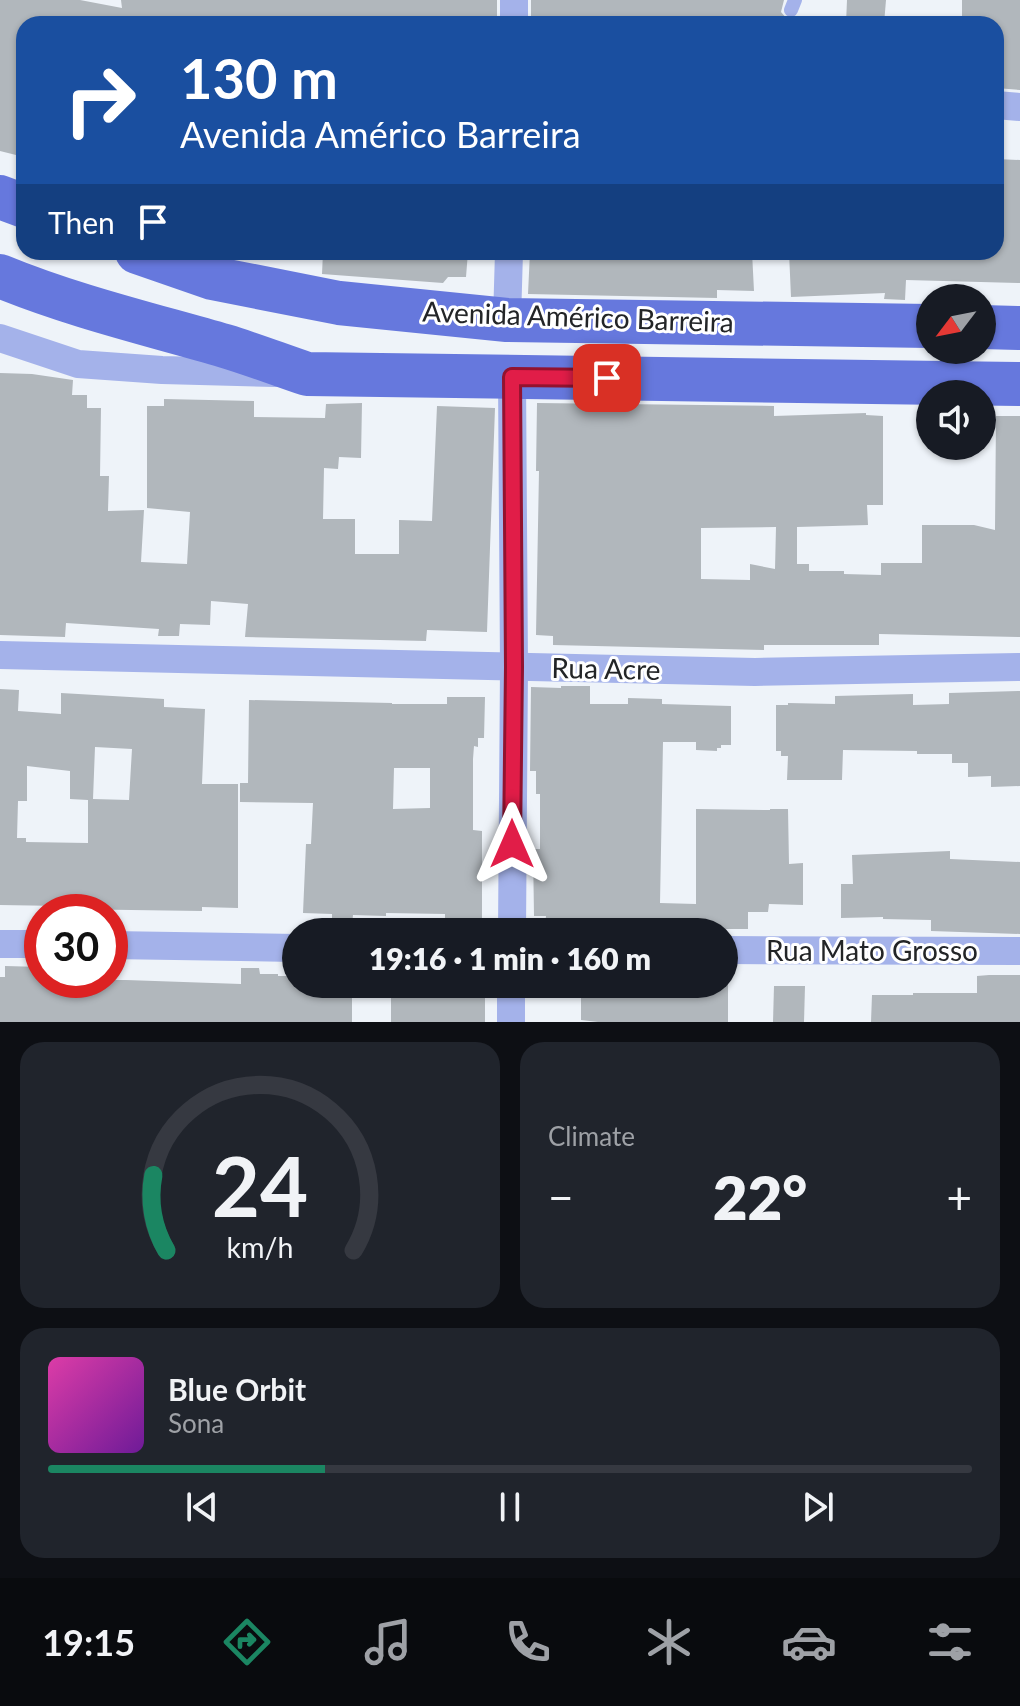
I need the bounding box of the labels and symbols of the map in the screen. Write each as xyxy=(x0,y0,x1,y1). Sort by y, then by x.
north arrow xyxy=(916,284,996,364)
street label: Avenida Américo Barreira xyxy=(422,294,734,338)
pin xyxy=(573,344,641,412)
street label: Rua Acre xyxy=(551,650,661,686)
position arrow xyxy=(470,802,554,886)
speed limit sign: 30 xyxy=(24,894,128,998)
street label: Rua Mato Grosso xyxy=(766,933,978,967)

